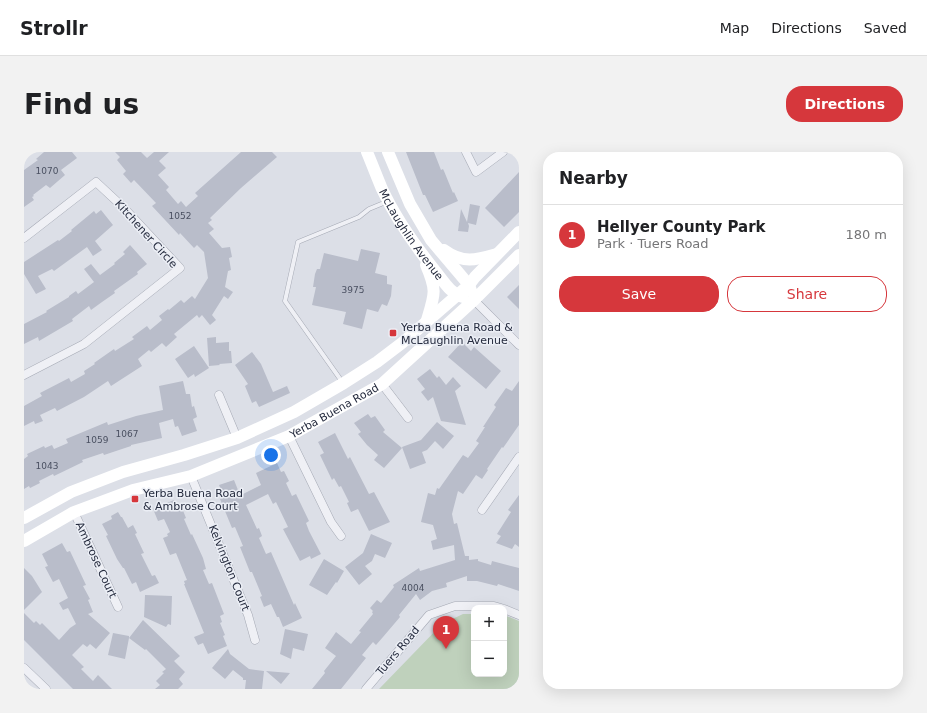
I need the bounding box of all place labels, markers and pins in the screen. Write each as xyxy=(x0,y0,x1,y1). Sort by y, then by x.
place label: Yerba Buena Road & McLaughlin Avenue xyxy=(400,321,513,347)
marker: Yerba Buena Road & McLaughlin Avenue xyxy=(388,328,398,338)
place label: Yerba Buena Road & Ambrose Court xyxy=(142,487,243,513)
marker: Yerba Buena Road & Ambrose Court xyxy=(130,494,140,504)
pin: 1 xyxy=(433,616,459,649)

